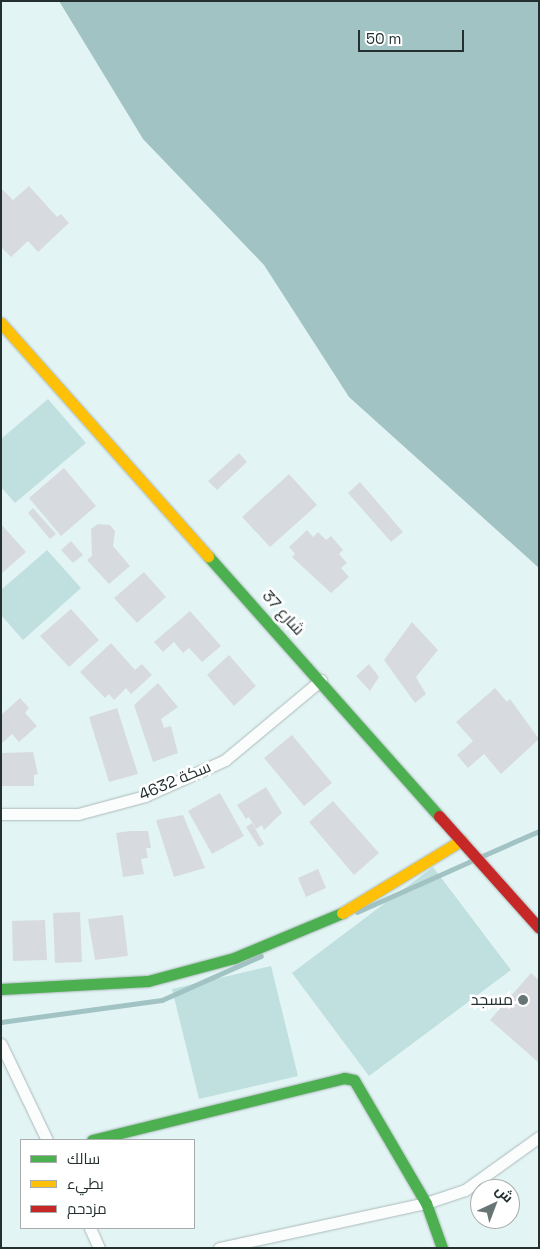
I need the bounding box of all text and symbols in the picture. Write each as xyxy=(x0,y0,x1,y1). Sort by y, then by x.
scale bar xyxy=(360,20,466,52)
text: 50 m xyxy=(366,29,401,48)
street label: شارع 37 xyxy=(258,587,308,639)
street label: سكة 4632 xyxy=(136,757,214,805)
place label: مسجد xyxy=(471,990,513,1010)
marker: مسجد xyxy=(517,994,529,1006)
legend xyxy=(20,1139,195,1229)
text: سالك xyxy=(67,1149,100,1168)
text: بطيء xyxy=(67,1174,104,1193)
north arrow xyxy=(470,1179,520,1229)
text: ش xyxy=(492,1181,517,1206)
text: مزدحم xyxy=(67,1199,107,1218)

